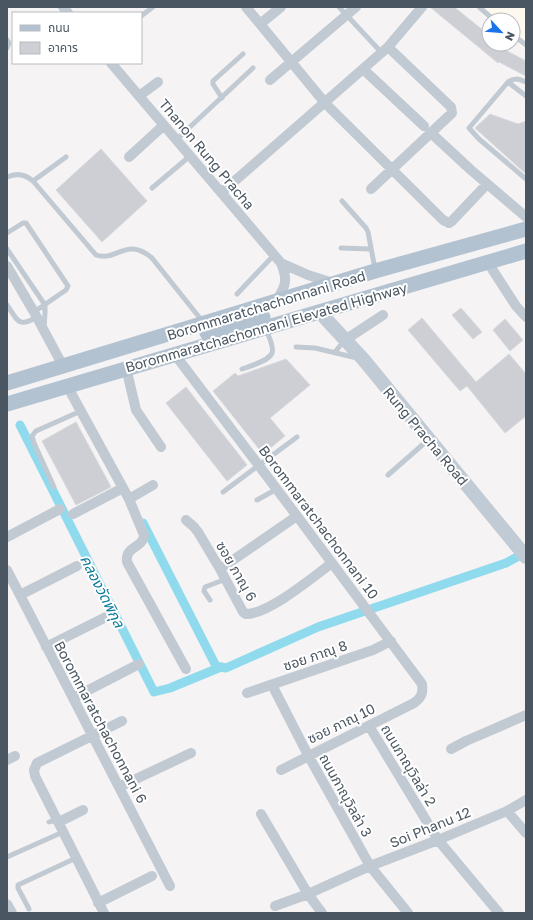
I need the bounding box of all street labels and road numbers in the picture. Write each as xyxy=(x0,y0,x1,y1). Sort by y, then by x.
street label: Thanon Rung Pracha xyxy=(156,95,258,213)
street label: Borommaratchachonnani Road xyxy=(165,267,367,343)
street label: Borommaratchachonnani Elevated Highway xyxy=(123,278,409,375)
street label: Rung Pracha Road xyxy=(380,384,472,488)
street label: Borommaratchachonnani 10 xyxy=(256,442,382,602)
street label: ซอย ภาณุ 6 xyxy=(212,538,261,605)
street label: ซอย ภาณุ 8 xyxy=(281,636,350,675)
street label: Borommaratchachonnani 6 xyxy=(51,638,151,806)
street label: ซอย ภาณุ 10 xyxy=(304,699,378,748)
street label: ถนนภาณุวิลล่า 2 xyxy=(377,721,440,810)
street label: ถนนภาณุวิลล่า 3 xyxy=(315,750,376,840)
street label: Soi Phanu 12 xyxy=(387,803,473,851)

